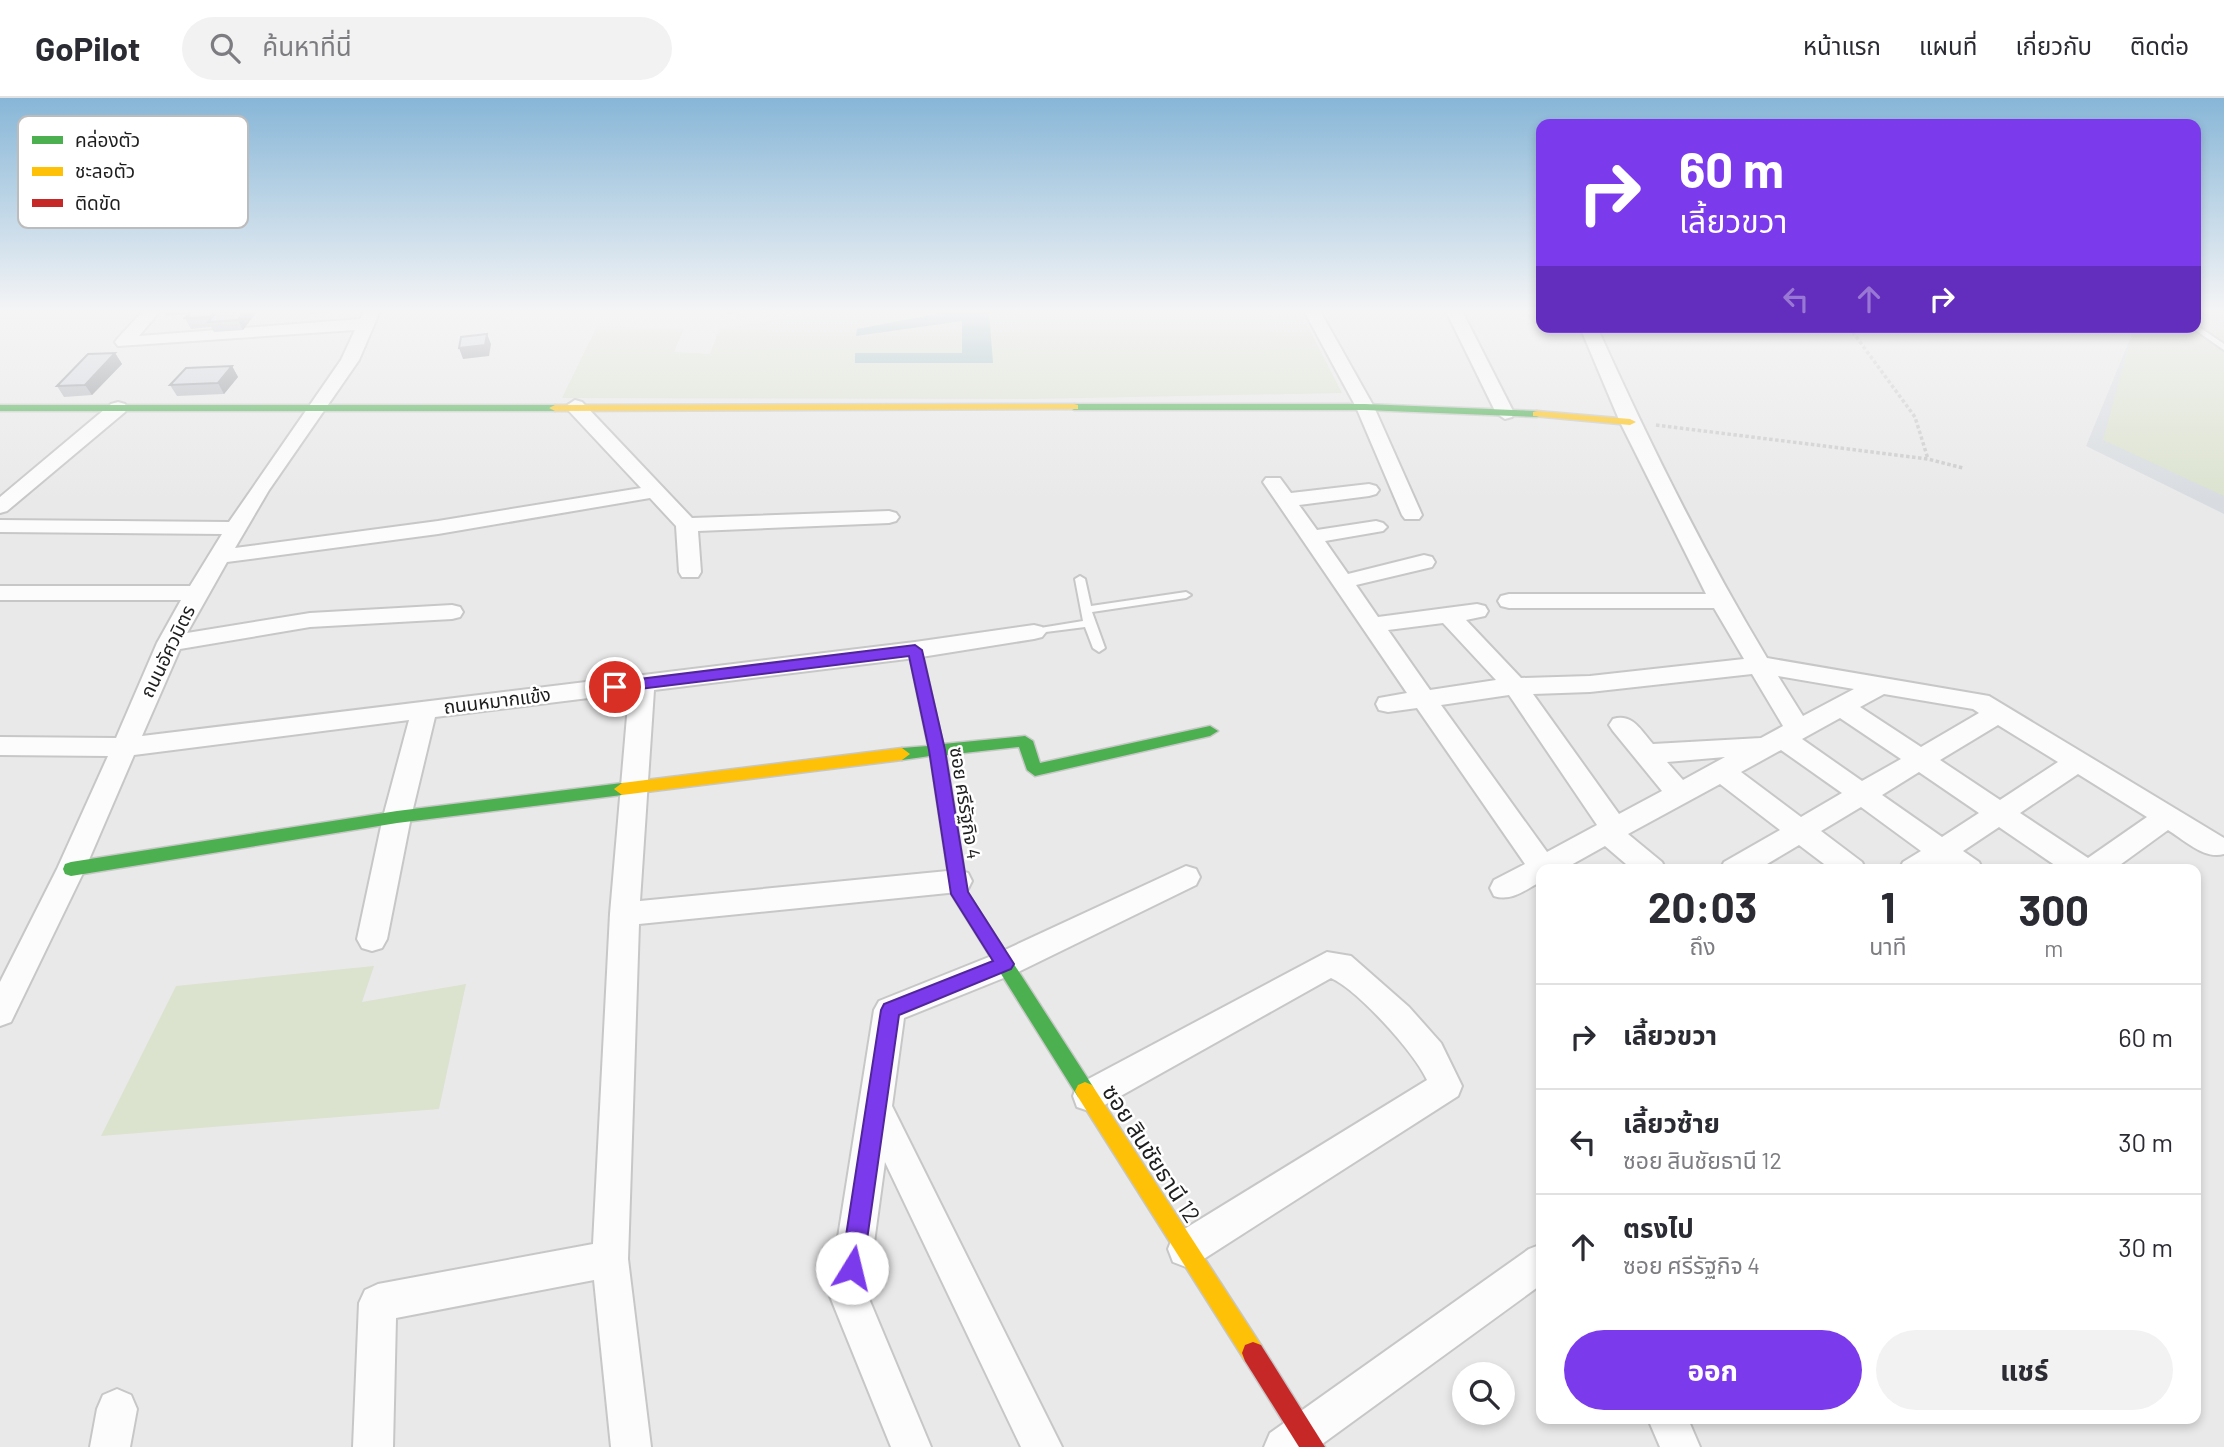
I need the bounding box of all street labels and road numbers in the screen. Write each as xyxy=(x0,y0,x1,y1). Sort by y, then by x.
street label: ถนนอัศวมิตร xyxy=(135,601,199,701)
street label: ถนนหมากแข้ง xyxy=(442,682,552,718)
street label: ซอย ศรีรัฐกิจ 4 xyxy=(946,745,986,861)
street label: ซอย สินชัยธานี 12 xyxy=(1097,1079,1207,1227)

